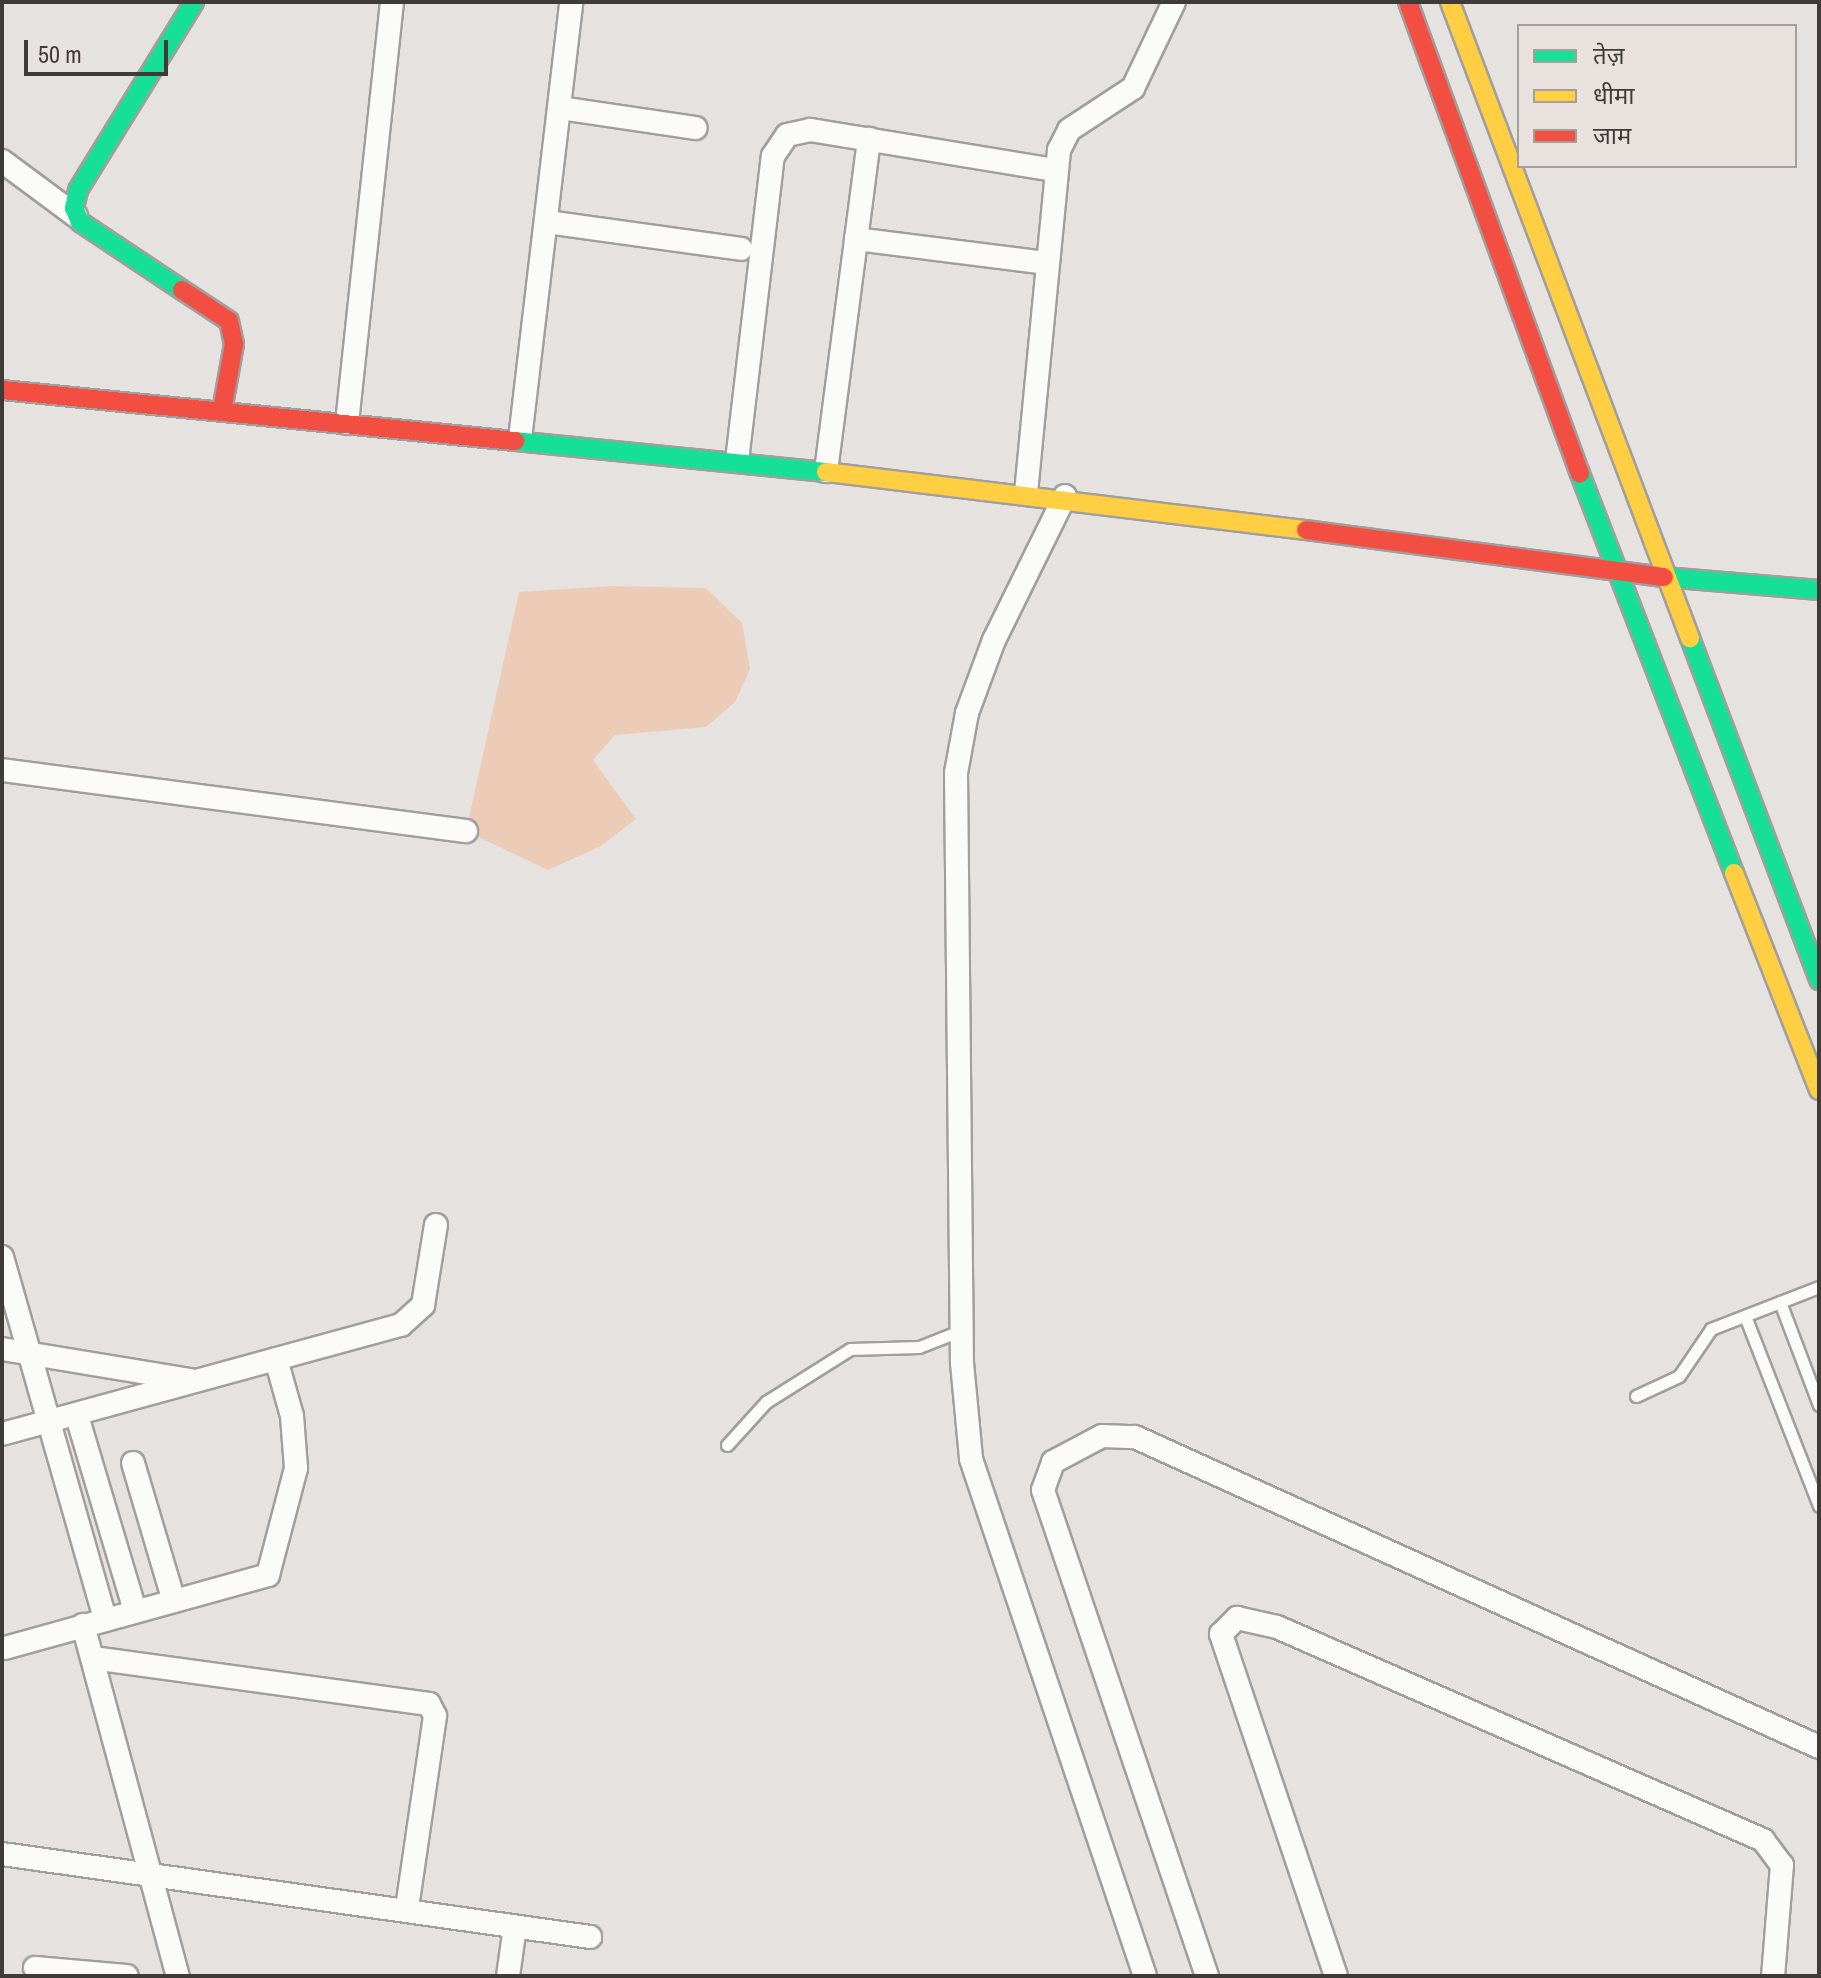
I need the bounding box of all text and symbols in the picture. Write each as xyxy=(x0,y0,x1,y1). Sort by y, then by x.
scale bar xyxy=(28,24,172,74)
legend xyxy=(1517,24,1797,168)
text: 50 m xyxy=(38,38,82,70)
text: तेज़ xyxy=(1593,39,1625,71)
text: धीमा xyxy=(1593,79,1635,111)
text: जाम xyxy=(1593,119,1631,151)

